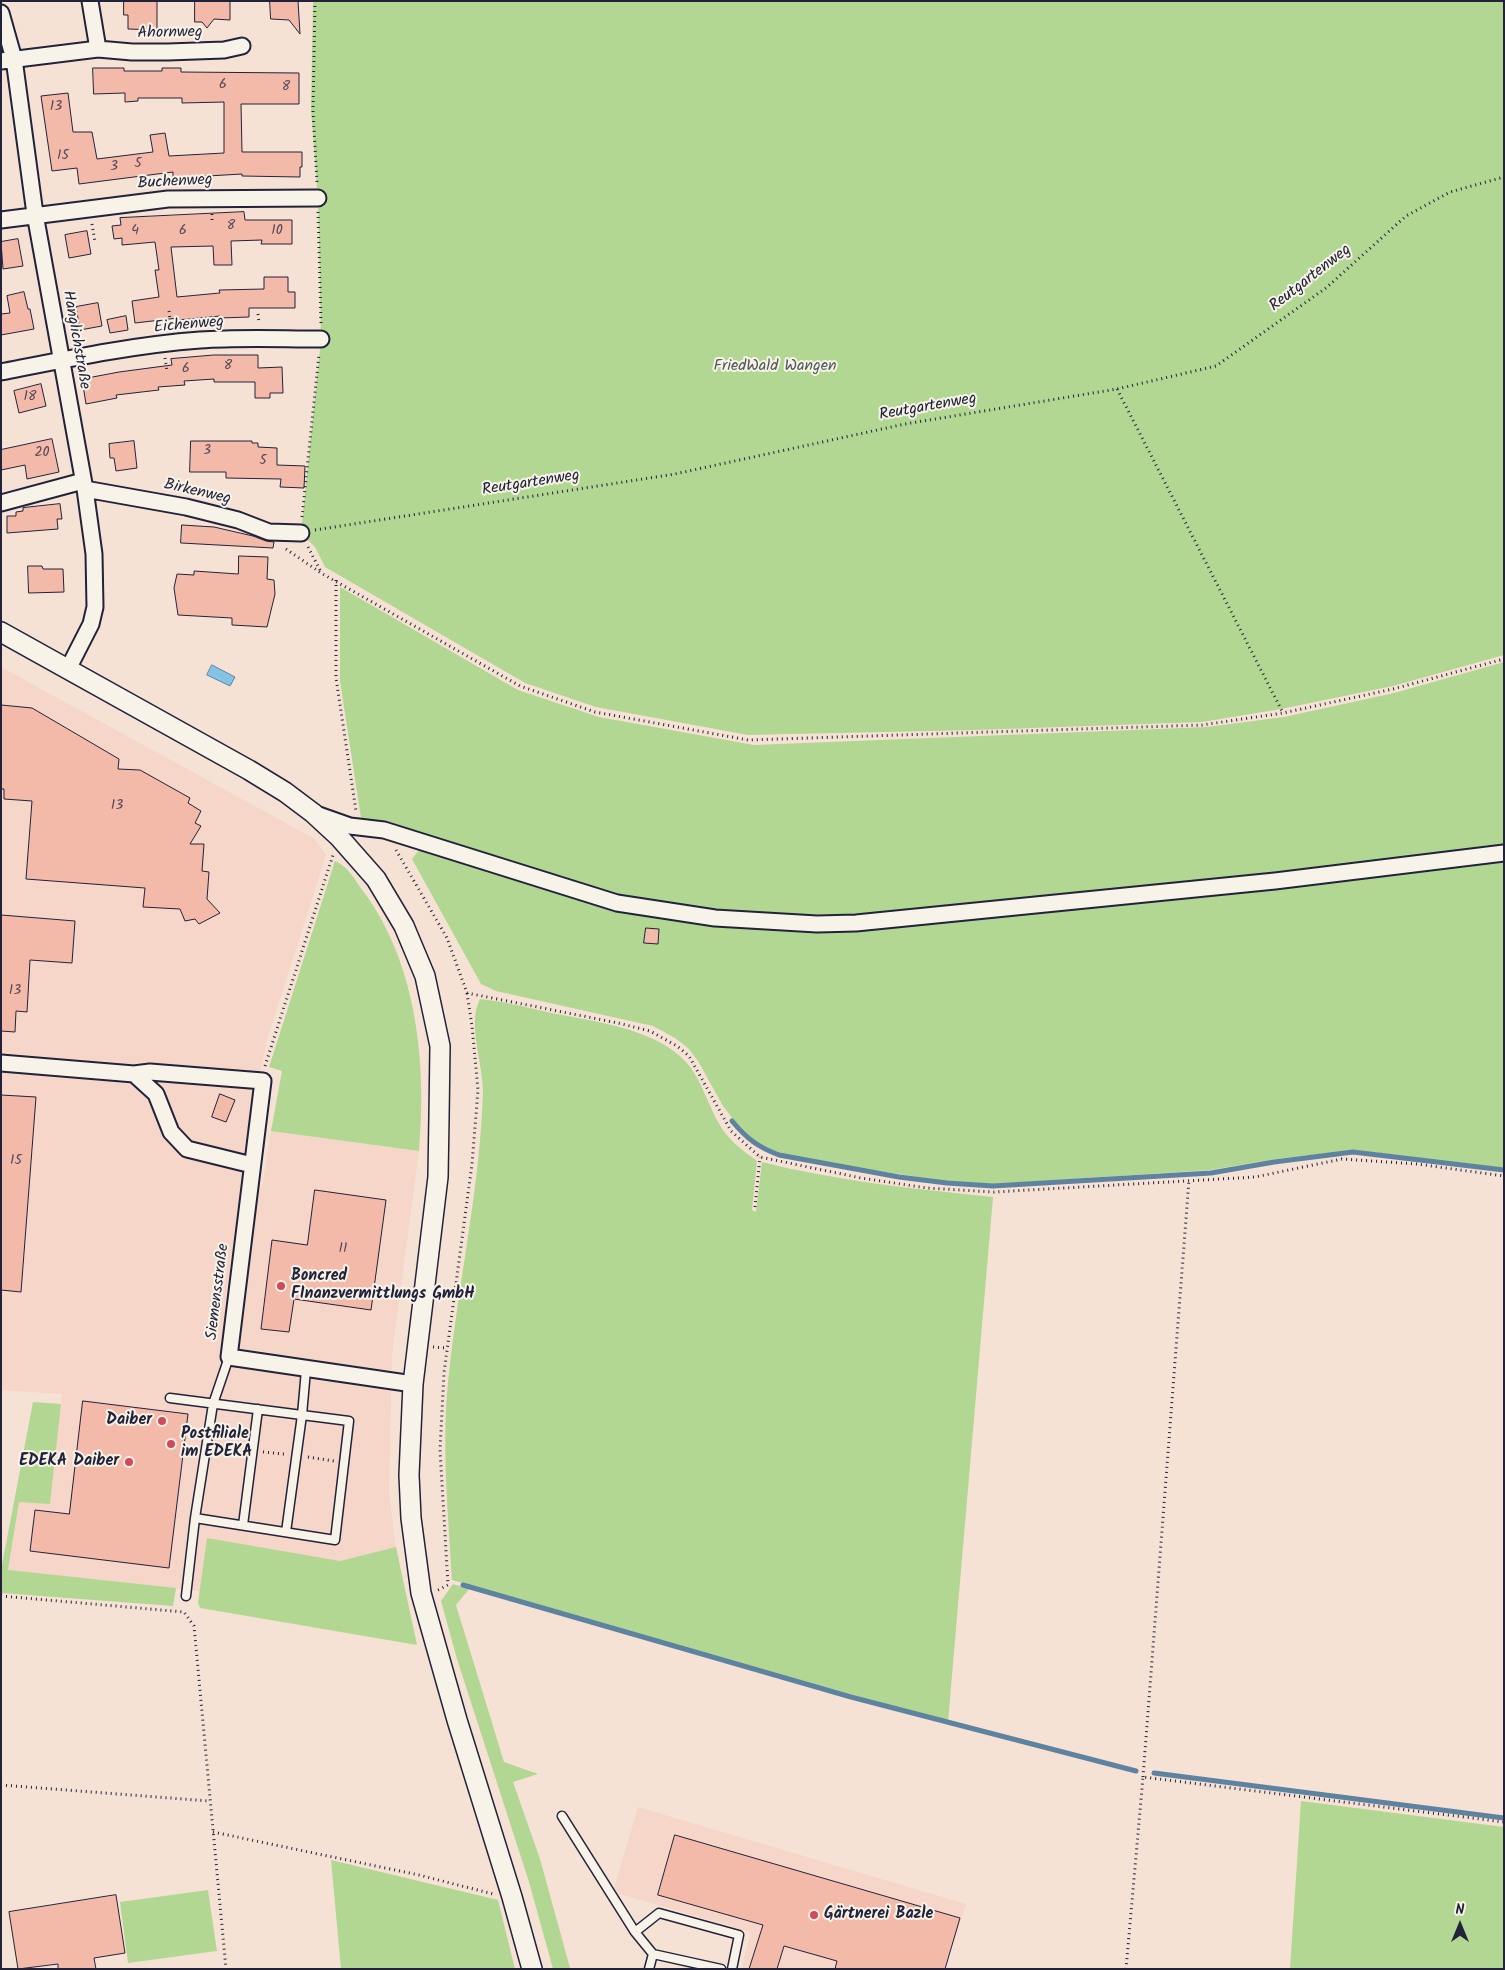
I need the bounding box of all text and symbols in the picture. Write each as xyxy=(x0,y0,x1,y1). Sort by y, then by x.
street label: Ahornweg xyxy=(137,24,203,44)
house number: 6 xyxy=(219,78,227,94)
house number: 8 xyxy=(282,80,290,96)
house number: 13 xyxy=(50,100,62,116)
house number: 15 xyxy=(57,149,69,165)
house number: 5 xyxy=(134,157,142,173)
house number: 3 xyxy=(110,160,118,176)
street label: Buchenweg xyxy=(137,171,213,195)
house number: 8 xyxy=(227,219,235,235)
house number: 4 xyxy=(131,224,139,240)
house number: 6 xyxy=(179,224,187,240)
house number: 10 xyxy=(271,224,283,240)
street label: Reutgartenweg xyxy=(1266,241,1356,317)
street label: Hanglichstraße xyxy=(57,289,93,391)
street label: Eichenweg xyxy=(153,313,225,339)
park label: FriedWald Wangen xyxy=(714,357,836,377)
house number: 8 xyxy=(224,359,232,375)
house number: 6 xyxy=(182,362,190,378)
house number: 18 xyxy=(24,390,36,406)
street label: Reutgartenweg xyxy=(878,390,978,426)
house number: 3 xyxy=(203,444,211,460)
house number: 20 xyxy=(34,446,50,462)
house number: 5 xyxy=(259,454,267,470)
street label: Reutgartenweg xyxy=(481,467,581,501)
street label: Birkenweg xyxy=(162,476,232,510)
house number: 13 xyxy=(111,799,123,815)
house number: 13 xyxy=(9,984,21,1000)
house number: 15 xyxy=(10,1154,22,1170)
house number: 11 xyxy=(339,1242,347,1258)
street label: Siemensstraße xyxy=(204,1243,234,1341)
place label: Boncred FInanzvermittlungs GmbH xyxy=(291,1267,475,1305)
marker: Boncred FInanzvermittlungs GmbH xyxy=(275,1280,287,1292)
place label: Daiber xyxy=(106,1411,152,1431)
marker: Daiber xyxy=(156,1415,168,1427)
place label: Postfiliale im EDEKA xyxy=(181,1425,252,1463)
marker: Postfiliale im EDEKA xyxy=(165,1438,177,1450)
place label: EDEKA Daiber xyxy=(19,1452,119,1472)
marker: EDEKA Daiber xyxy=(123,1456,135,1468)
text: N xyxy=(1456,1899,1464,1921)
north arrow xyxy=(1435,1900,1485,1950)
place label: Gärtnerei Bazle xyxy=(824,1905,933,1925)
marker: Gärtnerei Bazle xyxy=(808,1909,820,1921)

